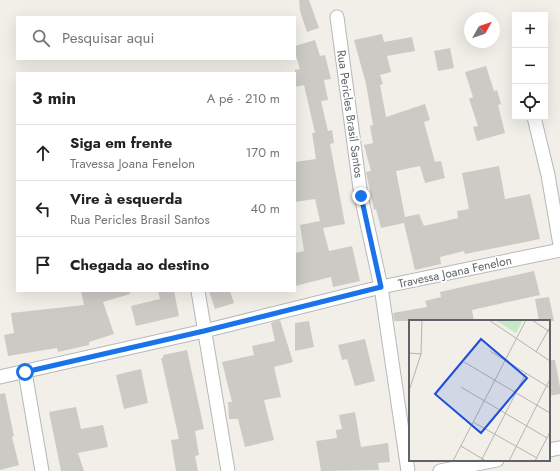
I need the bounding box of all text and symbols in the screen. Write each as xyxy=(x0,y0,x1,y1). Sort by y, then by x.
north arrow xyxy=(464,12,500,48)
map controls xyxy=(512,12,548,120)
button: + xyxy=(512,12,548,48)
search box xyxy=(16,16,296,60)
icon: search xyxy=(30,27,52,49)
text: Pesquisar aqui xyxy=(62,27,154,49)
button: − xyxy=(512,48,548,84)
street label: Rua Pericles Brasil Santos xyxy=(332,49,368,179)
button: locate xyxy=(512,84,548,120)
text: 3 min xyxy=(32,86,76,110)
text: A pé · 210 m xyxy=(207,89,280,108)
text: Siga em frente xyxy=(70,132,172,154)
icon: ahead xyxy=(32,142,54,164)
text: 170 m xyxy=(245,143,280,162)
text: Travessa Joana Fenelon xyxy=(70,154,195,173)
route end xyxy=(352,187,370,205)
text: Vire à esquerda xyxy=(70,188,182,210)
icon: left xyxy=(32,198,54,220)
text: 40 m xyxy=(251,199,280,218)
text: Rua Pericles Brasil Santos xyxy=(70,210,210,229)
street label: Travessa Joana Fenelon xyxy=(397,251,513,293)
icon: arrive xyxy=(32,254,54,276)
text: Chegada ao destino xyxy=(70,254,209,276)
inset map xyxy=(409,320,550,461)
route start xyxy=(16,363,34,381)

